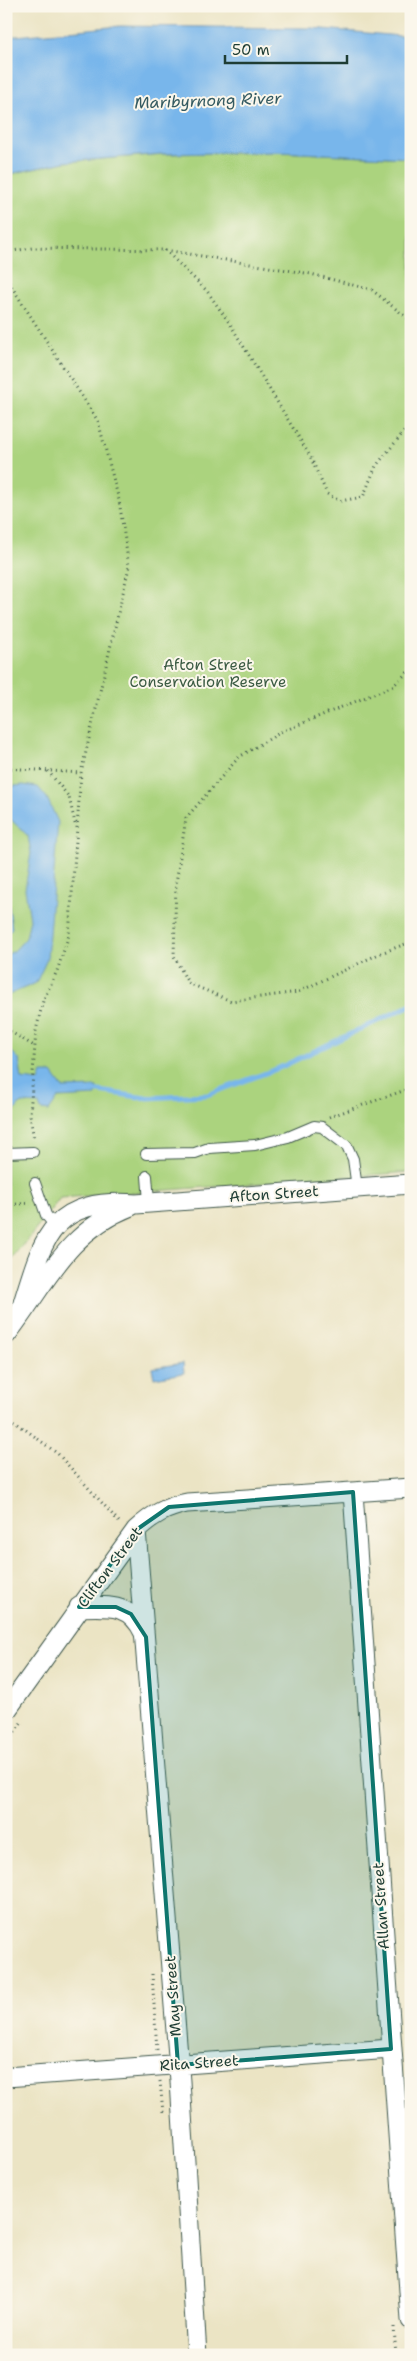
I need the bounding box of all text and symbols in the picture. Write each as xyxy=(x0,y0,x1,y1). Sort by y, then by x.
scale bar xyxy=(225,32,347,64)
text: 50 m xyxy=(232,40,270,60)
water label: Maribyrnong River xyxy=(134,87,282,114)
park label: Afton Street Conservation Reserve xyxy=(130,655,286,692)
street label: Afton Street xyxy=(229,1181,319,1207)
street label: Clifton Street xyxy=(73,1522,147,1612)
street label: Allan Street xyxy=(368,1862,394,1950)
street label: May Street xyxy=(160,1955,186,2037)
street label: Rita Street xyxy=(159,2050,239,2076)

